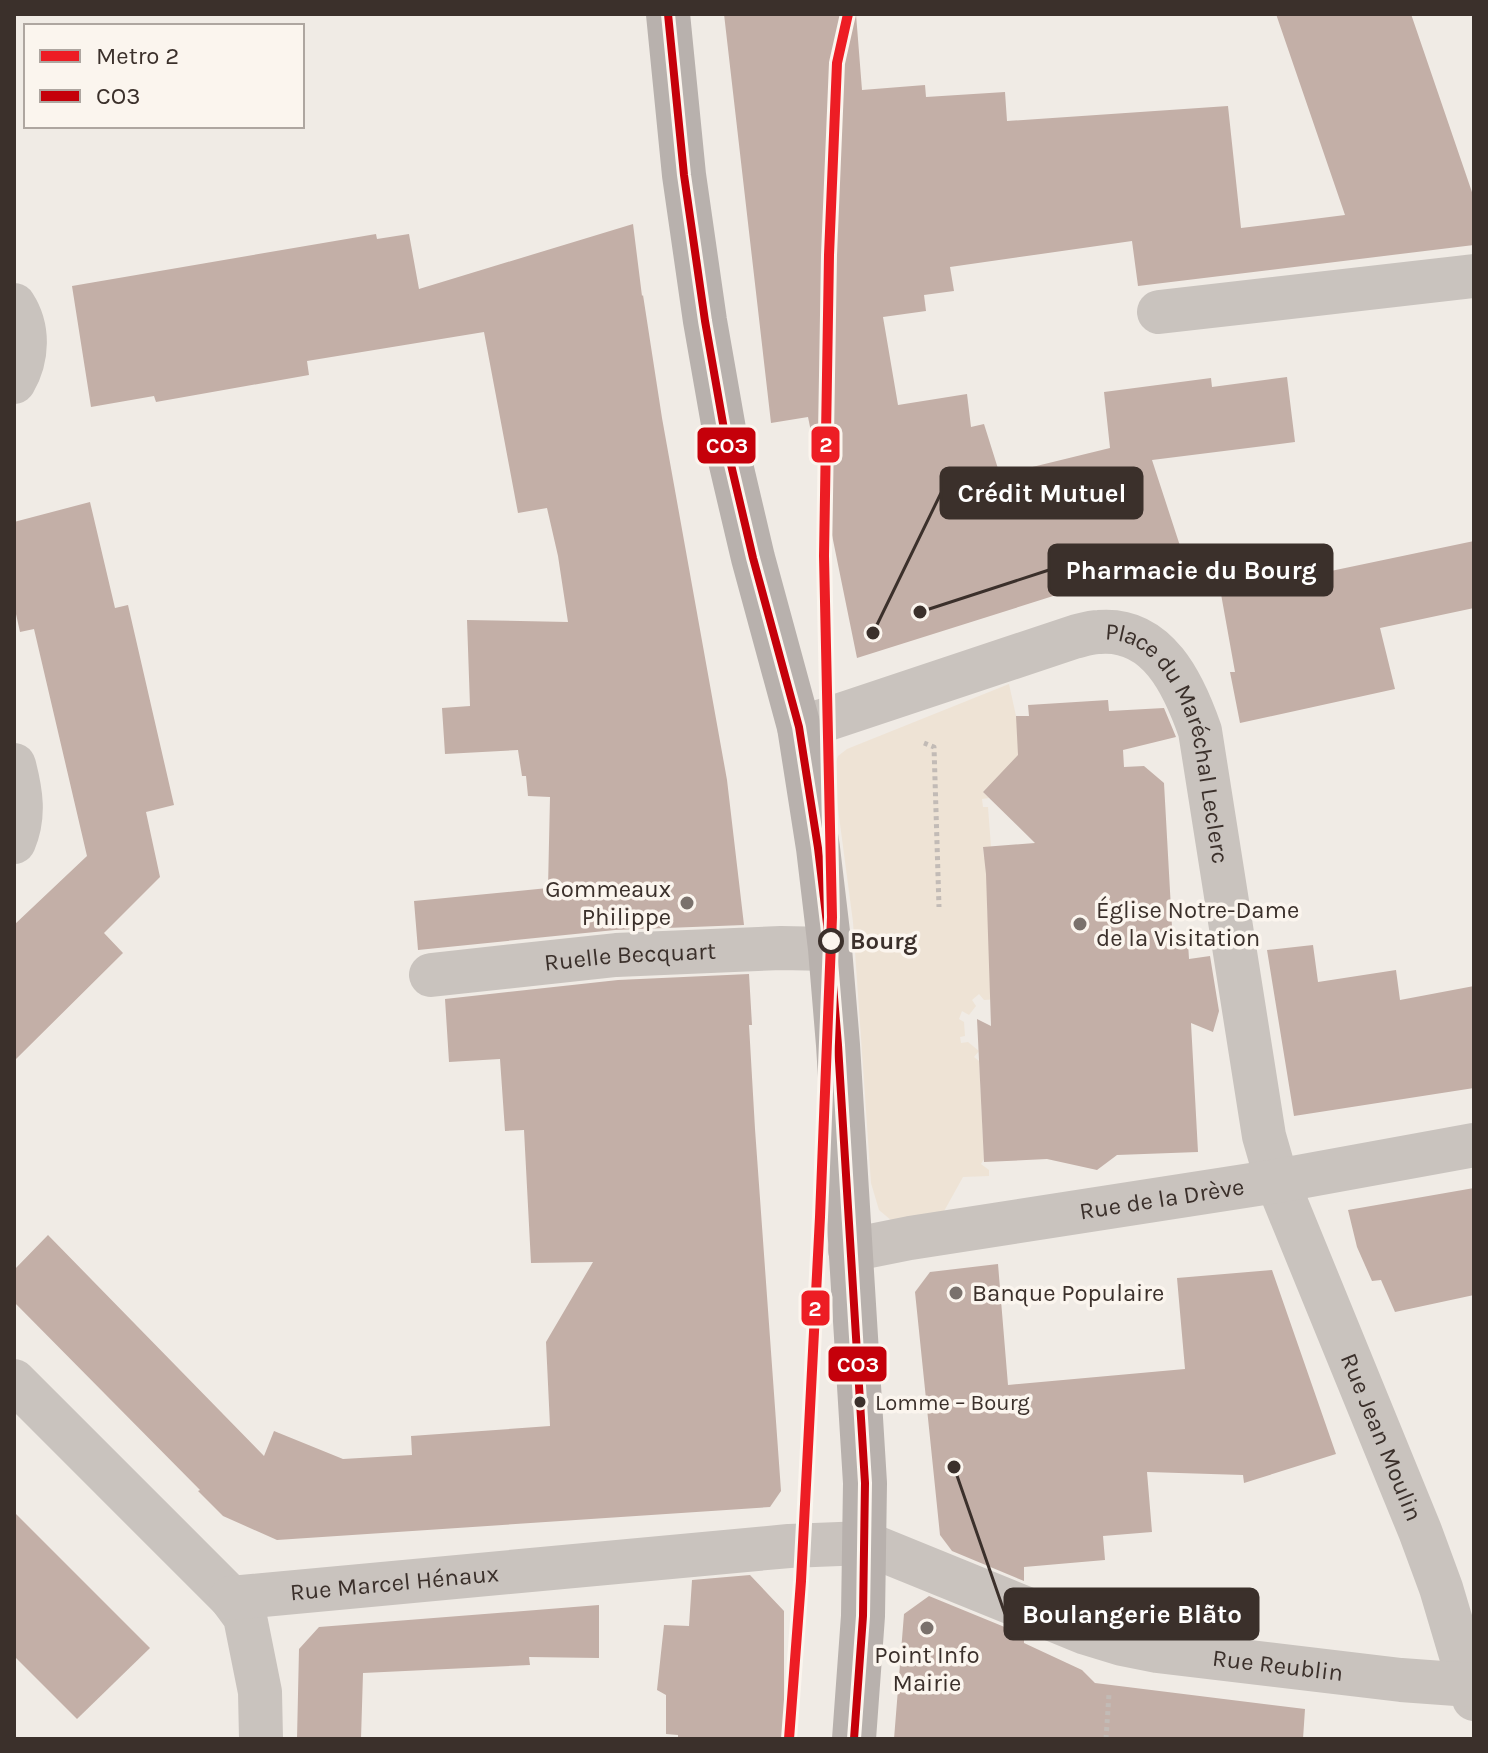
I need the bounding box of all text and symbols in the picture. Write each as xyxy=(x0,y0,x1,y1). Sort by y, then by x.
legend xyxy=(24,24,304,128)
text: Metro 2 xyxy=(96,42,179,70)
text: CO3 xyxy=(96,82,140,110)
line badge: 2 xyxy=(810,425,841,464)
line badge: CO3 xyxy=(696,426,757,465)
text: 2 xyxy=(819,432,833,458)
text: CO3 xyxy=(706,433,748,459)
callout: Crédit Mutuel xyxy=(941,468,1142,518)
text: Crédit Mutuel xyxy=(957,478,1127,509)
callout: Pharmacie du Bourg xyxy=(1049,545,1332,595)
text: Pharmacie du Bourg xyxy=(1065,555,1317,586)
street label: Place du Maréchal Leclerc xyxy=(1104,617,1235,866)
place label: Gommeaux Philippe xyxy=(545,875,671,931)
marker: Gommeaux Philippe xyxy=(678,894,696,912)
place label: Église Notre-Dame de la Visitation xyxy=(1096,895,1299,952)
marker: Église Notre-Dame de la Visitation xyxy=(1071,915,1089,933)
place label: Bourg xyxy=(850,927,917,955)
marker: Bourg xyxy=(819,929,843,953)
street label: Ruelle Becquart xyxy=(543,937,717,977)
street label: Rue de la Drève xyxy=(1077,1172,1246,1226)
place label: Banque Populaire xyxy=(972,1279,1164,1307)
marker: Banque Populaire xyxy=(947,1284,965,1302)
line badge: 2 xyxy=(800,1289,831,1327)
text: 2 xyxy=(808,1296,822,1322)
line badge: CO3 xyxy=(827,1345,888,1383)
street label: Rue Jean Moulin xyxy=(1335,1349,1428,1525)
text: CO3 xyxy=(837,1352,879,1378)
place label: Lomme – Bourg xyxy=(875,1390,1030,1416)
marker: Lomme – Bourg xyxy=(852,1394,868,1410)
street label: Rue Marcel Hénaux xyxy=(289,1559,500,1606)
callout: Boulangerie Blãto xyxy=(1005,1589,1258,1639)
text: Boulangerie Blãto xyxy=(1022,1599,1242,1630)
marker: Point Info Mairie xyxy=(918,1619,936,1637)
place label: Point Info Mairie xyxy=(874,1641,980,1697)
street label: Rue Reublin xyxy=(1211,1644,1345,1687)

